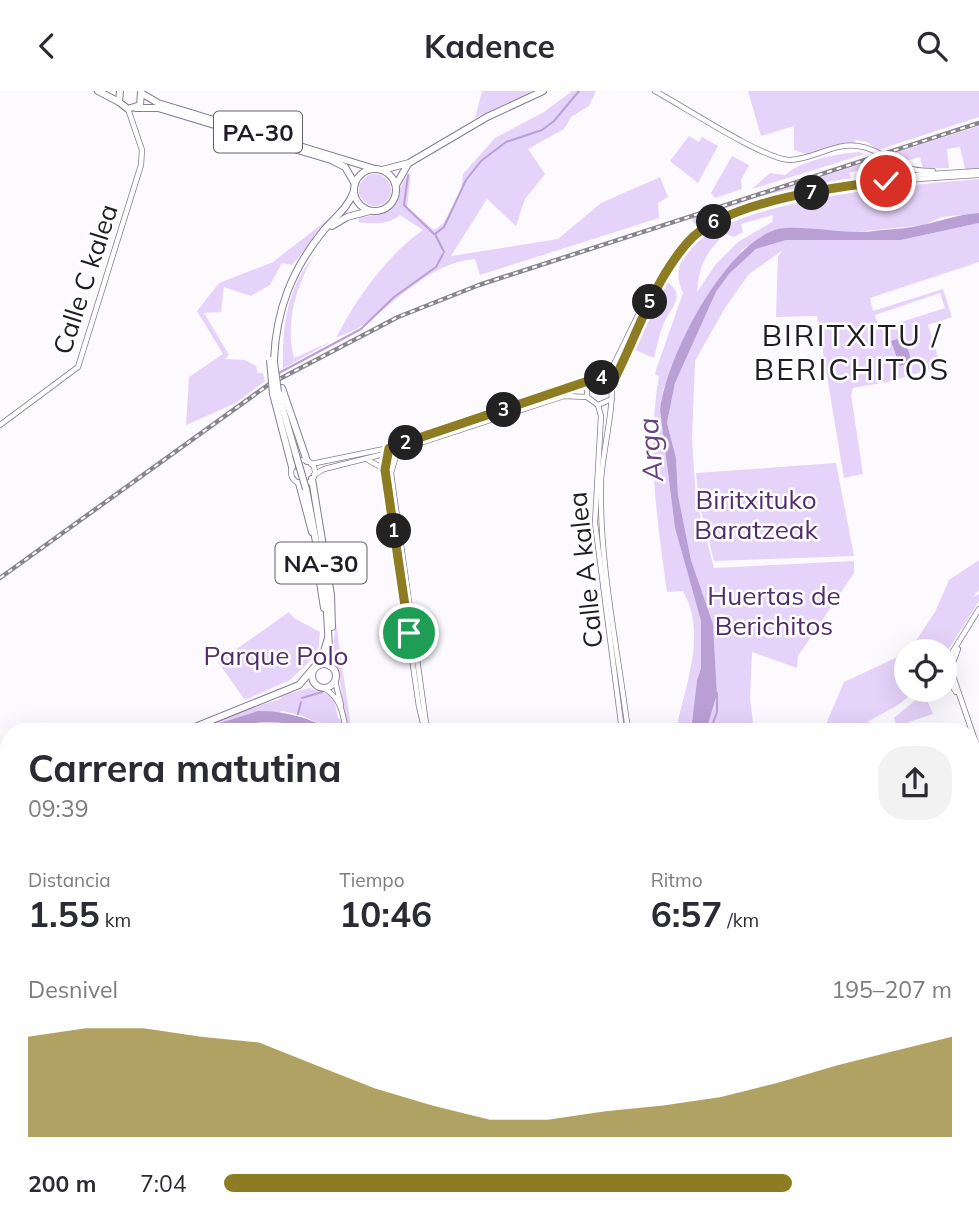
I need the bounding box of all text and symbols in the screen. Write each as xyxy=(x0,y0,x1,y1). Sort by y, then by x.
text: Kadence xyxy=(424,26,555,66)
icon: back xyxy=(28,27,66,65)
icon: search xyxy=(913,27,951,65)
road number: PA-30 xyxy=(214,111,302,152)
pin xyxy=(856,151,916,211)
icon: check xyxy=(867,162,905,200)
pin: 7 xyxy=(794,175,830,210)
text: 7 xyxy=(806,180,817,204)
street label: Calle C kalea xyxy=(45,200,125,358)
pin: 6 xyxy=(696,205,732,239)
text: 6 xyxy=(708,209,719,233)
pin: 5 xyxy=(632,285,668,319)
text: 5 xyxy=(644,289,655,313)
district label: BIRITXITU / BERICHITOS xyxy=(754,316,950,388)
pin: 4 xyxy=(584,361,620,395)
text: 4 xyxy=(596,365,607,389)
pin: 3 xyxy=(486,393,522,427)
text: 3 xyxy=(498,397,509,421)
water label: Arga xyxy=(630,416,670,485)
pin: 2 xyxy=(388,425,424,461)
text: 2 xyxy=(400,430,411,454)
park label: Biritxituko Baratzeak xyxy=(694,483,818,546)
street label: Calle A kalea xyxy=(560,490,610,650)
pin: 1 xyxy=(376,513,412,549)
text: 1 xyxy=(388,518,399,542)
road number: NA-30 xyxy=(276,543,366,583)
park label: Huertas de Berichitos xyxy=(707,579,841,642)
pin xyxy=(379,603,439,663)
icon: arrive xyxy=(390,614,428,652)
park label: Parque Polo xyxy=(204,639,348,672)
map controls xyxy=(894,639,957,702)
button: locate xyxy=(894,639,957,702)
text: Carrera matutina xyxy=(28,744,342,792)
button: share xyxy=(878,746,952,820)
text: 09:39 xyxy=(28,794,88,823)
text: Distancia xyxy=(28,868,111,892)
text: Tiempo xyxy=(339,868,405,892)
text: Ritmo xyxy=(651,868,703,892)
text: 1.55 xyxy=(28,892,100,936)
text: 10:46 xyxy=(339,892,432,936)
text: 6:57 xyxy=(651,892,722,936)
text: km xyxy=(100,908,131,932)
text: /km xyxy=(722,908,759,932)
text: Desnivel xyxy=(28,975,118,1004)
text: 195–207 m xyxy=(831,975,952,1004)
text: 200 m xyxy=(28,1169,96,1198)
text: 7:04 xyxy=(140,1169,187,1198)

